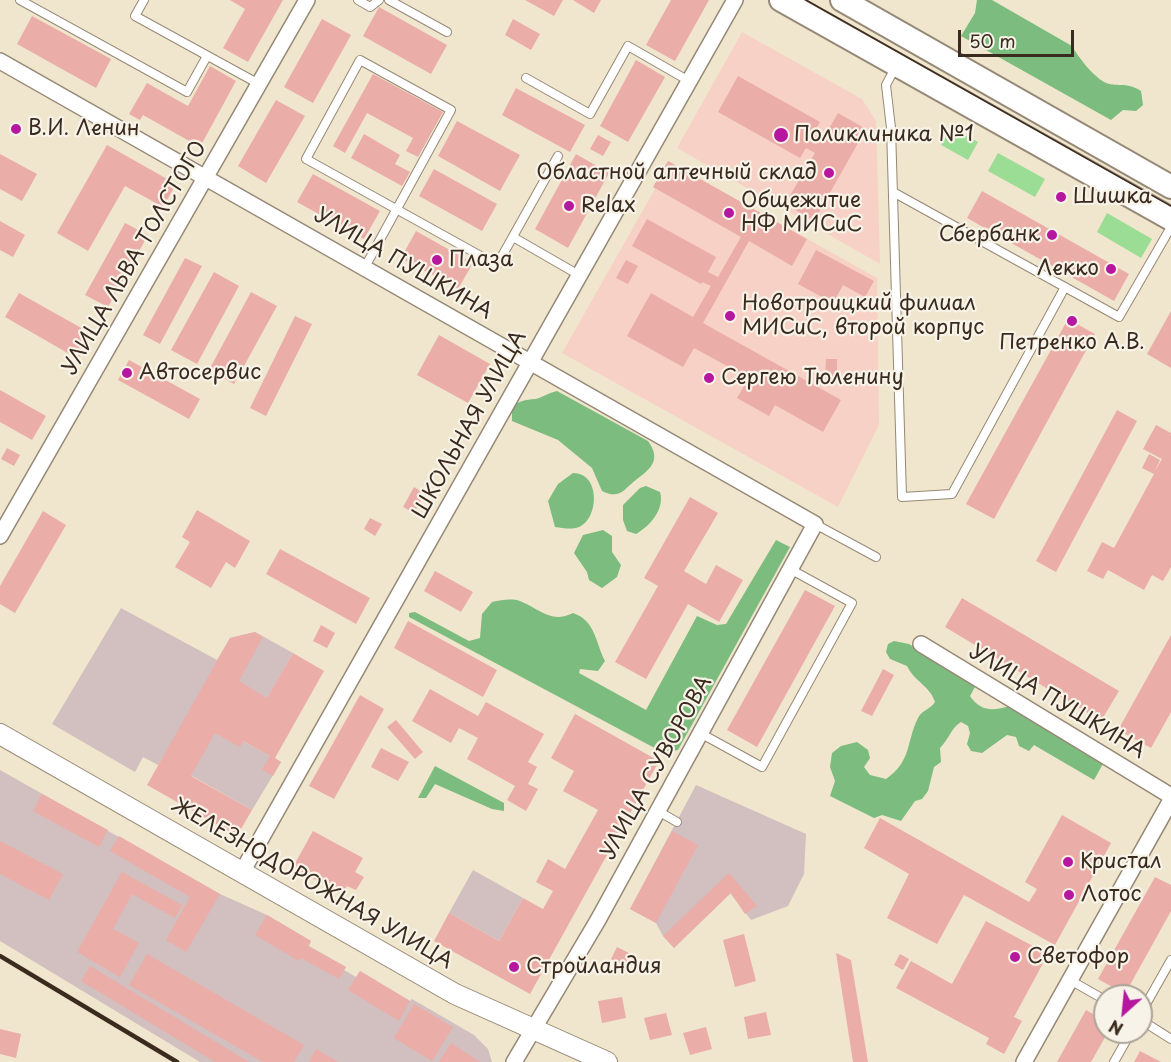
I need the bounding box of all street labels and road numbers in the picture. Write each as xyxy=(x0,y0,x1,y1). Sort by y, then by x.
street label: УЛИЦА ЛЬВА ТОЛСТОГО xyxy=(58,137,212,379)
street label: УЛИЦА ПУШКИНА xyxy=(310,203,496,325)
street label: ШКОЛЬНАЯ УЛИЦА xyxy=(408,326,532,524)
street label: УЛИЦА ПУШКИНА xyxy=(964,639,1150,765)
street label: УЛИЦА СУВОРОВА xyxy=(596,672,718,864)
street label: ЖЕЛЕЗНОДОРОЖНАЯ УЛИЦА xyxy=(167,793,457,975)

